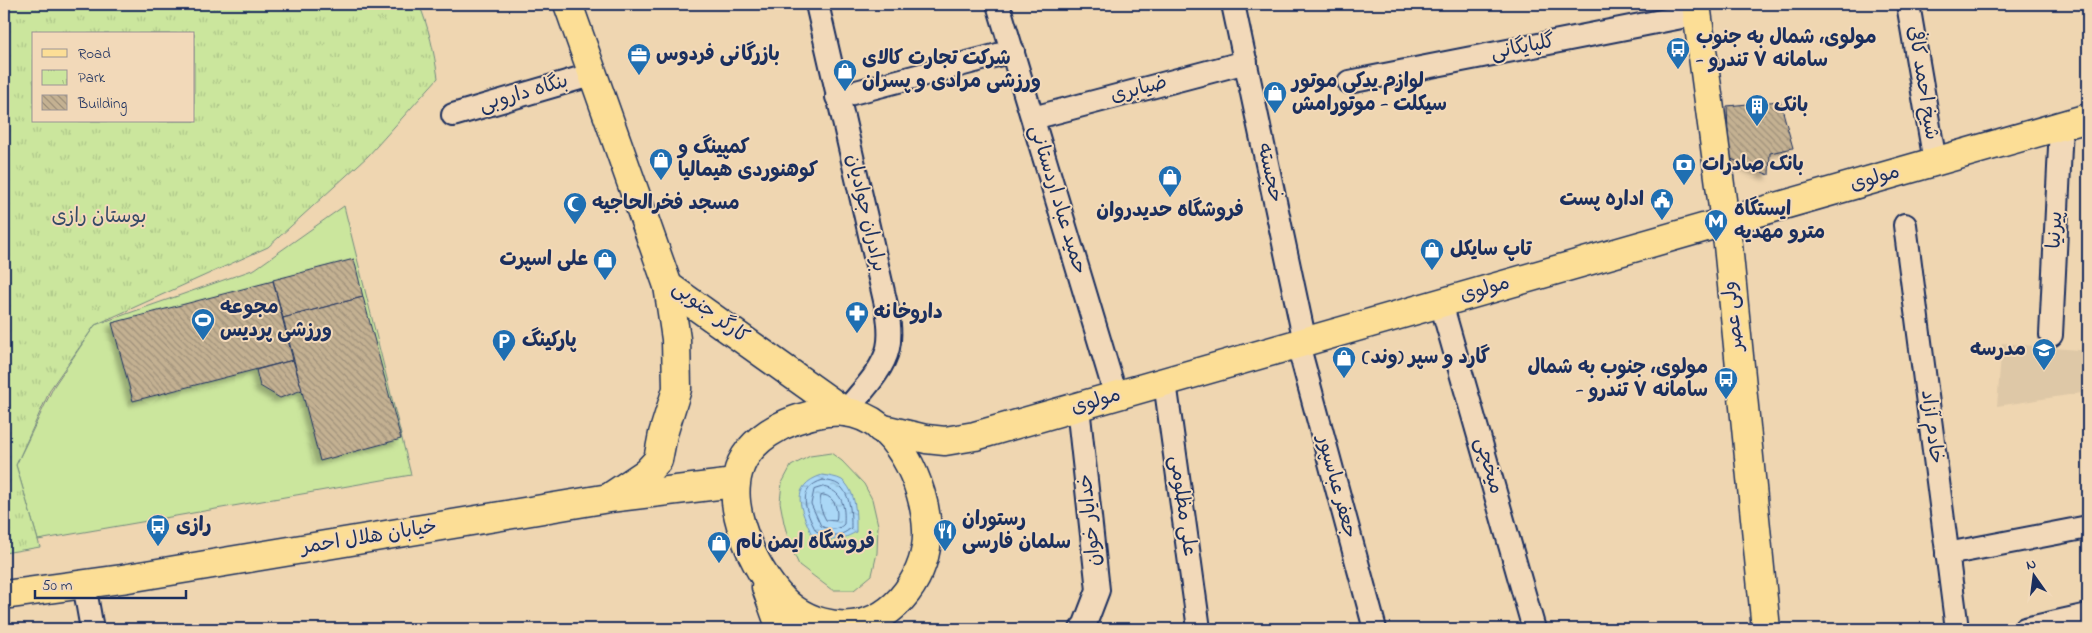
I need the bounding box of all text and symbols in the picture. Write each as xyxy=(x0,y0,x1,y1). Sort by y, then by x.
place label: مولوی، شمال به جنوب - سامانه ۷ تندرو xyxy=(1695,24,1876,76)
street label: شیخ احمد کافی xyxy=(1899,24,1946,142)
street label: گلپایگانی xyxy=(1488,28,1558,68)
legend xyxy=(32,32,195,122)
bus stop icon: مولوی، شمال به جنوب - سامانه ۷ تندرو xyxy=(1665,36,1691,70)
place label: بازرگانی فردوس xyxy=(656,41,780,70)
office icon: بازرگانی فردوس xyxy=(626,42,652,76)
text: Road xyxy=(78,43,111,65)
place label: شرکت تجارت کالای ورزشی مرادی و پسران xyxy=(862,45,1041,97)
shop icon: شرکت تجارت کالای ورزشی مرادی و پسران xyxy=(832,58,858,92)
text: Park xyxy=(78,67,106,89)
street label: بنگاه داروبی xyxy=(476,67,572,121)
place label: لوازم یدکی موتور سیکلت - موتورامش xyxy=(1290,68,1447,120)
street label: ضیابری xyxy=(1107,69,1171,111)
shop icon: لوازم یدکی موتور سیکلت - موتورامش xyxy=(1262,80,1288,114)
place label: بانک xyxy=(1774,92,1808,121)
text: Building xyxy=(77,93,127,116)
building icon: بانک xyxy=(1744,93,1770,127)
street label: حمید عباد اردستانی xyxy=(1020,122,1094,278)
place label: کمپینگ و کوهنوردی هیمالیا xyxy=(676,134,818,186)
street label: خجسته xyxy=(1249,141,1289,205)
shop icon: کمپینگ و کوهنوردی هیمالیا xyxy=(648,147,674,181)
street label: برادران جوادیان xyxy=(837,151,893,275)
place label: بانک صادرات xyxy=(1702,151,1804,180)
bank icon: بانک صادرات xyxy=(1671,152,1697,186)
street label: مولوی xyxy=(1847,158,1903,200)
shop icon: فروشگاه حدیدروان xyxy=(1157,164,1183,198)
place label: اداره پست xyxy=(1559,186,1644,215)
public building icon: اداره پست xyxy=(1649,187,1675,221)
place label: مسجد فخرالحاجیه xyxy=(592,190,740,219)
mosque icon: مسجد فخرالحاجیه xyxy=(562,191,588,225)
place label: ایستگاه مترو مهدیه xyxy=(1734,196,1825,248)
place label: فروشگاه حدیدروان xyxy=(1096,197,1244,226)
park label: بوستان رازی xyxy=(52,203,146,232)
metro station icon: ایستگاه مترو مهدیه xyxy=(1703,208,1729,242)
street label: پیرنیا xyxy=(2041,211,2071,249)
place label: تاپ سایکل xyxy=(1450,236,1533,265)
shop icon: تاپ سایکل xyxy=(1419,237,1445,271)
place label: علی اسپرت xyxy=(499,246,588,275)
shop icon: علی اسپرت xyxy=(592,247,618,281)
street label: مولوی xyxy=(1457,269,1513,311)
street label: کارگر جنوبی xyxy=(665,274,755,352)
street label: ولی عصر xyxy=(1716,279,1752,355)
place label: مجوعه ورزشی پردیس xyxy=(220,294,332,346)
place label: داروخانه xyxy=(874,299,943,328)
pharmacy icon: داروخانه xyxy=(844,300,870,334)
sports icon: مجوعه ورزشی پردیس xyxy=(190,307,216,341)
place label: پارکینگ xyxy=(522,327,577,356)
parking icon: پارکینگ xyxy=(491,328,517,362)
place label: مدرسه xyxy=(1970,336,2026,365)
school or university icon: مدرسه xyxy=(2031,337,2057,371)
place label: گارد و سپر (وند) xyxy=(1362,344,1490,373)
shop icon: گارد و سپر (وند) xyxy=(1331,345,1357,379)
place label: مولوی، جنوب به شمال - سامانه ۷ تندرو xyxy=(1528,354,1708,406)
bus stop icon: مولوی، جنوب به شمال - سامانه ۷ تندرو xyxy=(1713,366,1739,400)
street label: مولوی xyxy=(1068,381,1124,423)
street label: خادم آزاد xyxy=(1912,388,1950,466)
street label: جعفر عباسپور xyxy=(1308,430,1364,542)
street label: میخچی xyxy=(1466,434,1510,498)
street label: علی مظلومی xyxy=(1161,454,1203,558)
street label: خدایار خوان xyxy=(1072,472,1110,568)
place label: رستوران سلمان فارسی xyxy=(962,506,1071,558)
place label: رازی xyxy=(176,512,211,541)
bus stop icon: رازی xyxy=(145,513,171,547)
street label: خیابان هلال احمر xyxy=(297,513,439,563)
restaurant icon: رستوران سلمان فارسی xyxy=(932,518,958,552)
place label: فروشگاه ایمن نام xyxy=(736,529,875,558)
shop icon: فروشگاه ایمن نام xyxy=(706,530,732,564)
north arrow xyxy=(2010,550,2060,600)
text: N xyxy=(2024,554,2038,576)
scale bar xyxy=(35,568,186,600)
text: 50 m xyxy=(42,575,73,597)

